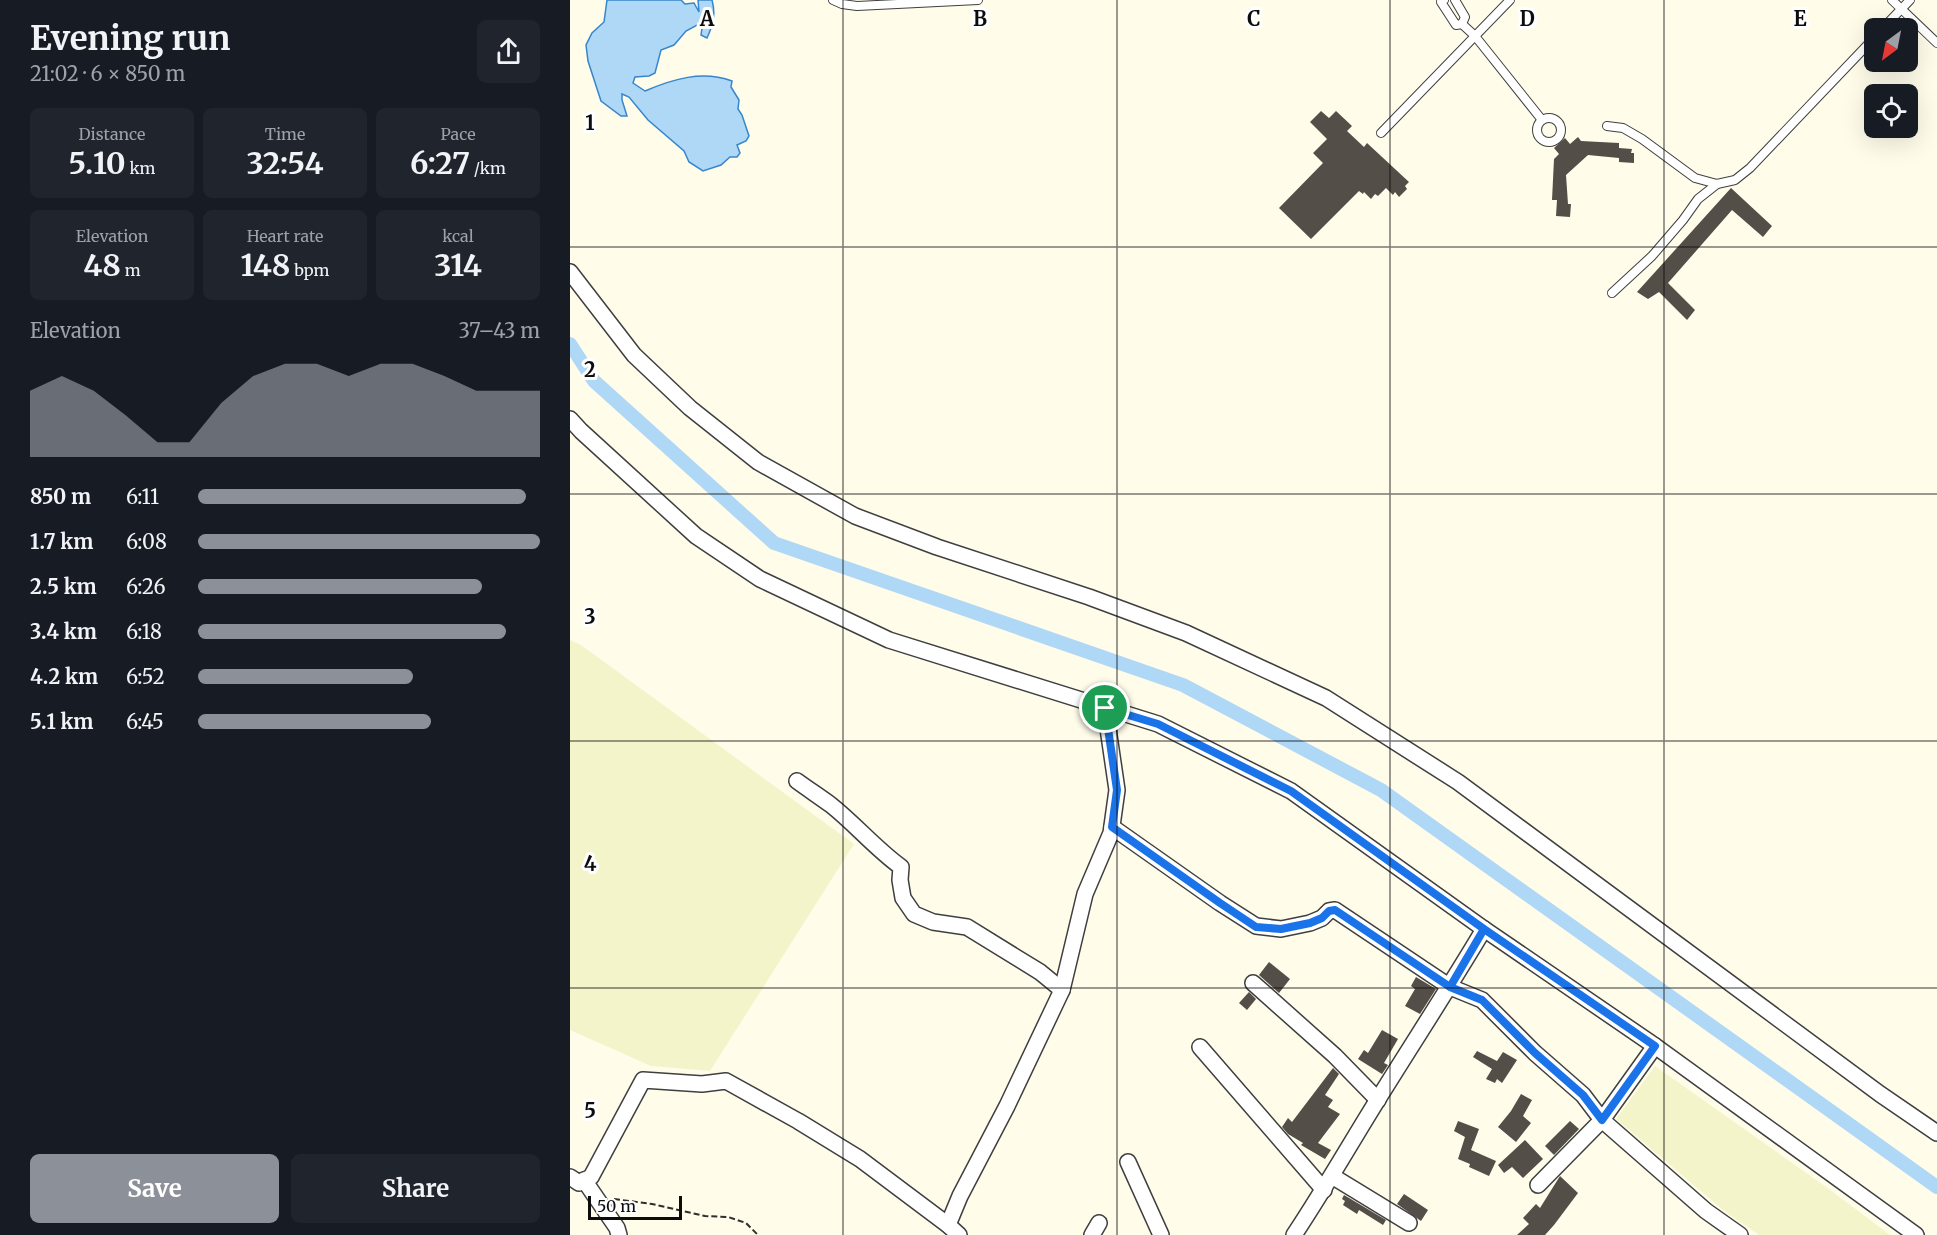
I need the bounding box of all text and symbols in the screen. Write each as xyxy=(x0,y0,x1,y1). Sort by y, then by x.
text: A xyxy=(699,6,715,31)
text: B xyxy=(973,6,987,31)
text: C xyxy=(1247,6,1261,31)
text: D xyxy=(1519,6,1535,31)
text: E xyxy=(1793,6,1807,31)
text: Evening run xyxy=(30,18,230,59)
north arrow xyxy=(1864,18,1918,72)
map controls xyxy=(1864,18,1918,138)
button: share xyxy=(477,20,540,83)
text: 21:02 · 6 × 850 m xyxy=(30,61,185,86)
button: locate xyxy=(1864,84,1918,138)
text: 1 xyxy=(585,110,595,135)
text: Distance xyxy=(79,124,145,144)
text: Time xyxy=(265,124,305,144)
text: Pace xyxy=(441,124,476,144)
text: 5.10 xyxy=(69,144,126,182)
text: 32:54 xyxy=(246,144,324,182)
text: 6:27 xyxy=(410,144,470,182)
text: km xyxy=(126,158,155,178)
text: /km xyxy=(470,158,506,178)
text: Elevation xyxy=(76,226,148,246)
text: Heart rate xyxy=(247,226,323,246)
text: kcal xyxy=(442,226,474,246)
text: 48 xyxy=(83,246,121,284)
text: 148 xyxy=(240,246,290,284)
text: 314 xyxy=(434,246,482,284)
text: m xyxy=(121,260,141,280)
text: bpm xyxy=(290,260,330,280)
text: Elevation xyxy=(30,318,121,343)
text: 37–43 m xyxy=(458,318,540,343)
text: 2 xyxy=(584,357,596,382)
text: 850 m xyxy=(30,484,91,509)
text: 6:11 xyxy=(126,484,159,509)
text: 1.7 km xyxy=(30,529,93,554)
text: 6:08 xyxy=(126,529,167,554)
text: 2.5 km xyxy=(30,574,97,599)
text: 6:26 xyxy=(126,574,166,599)
text: 3 xyxy=(584,604,596,629)
text: 3.4 km xyxy=(30,619,97,644)
text: 6:18 xyxy=(126,619,162,644)
text: 4.2 km xyxy=(30,664,98,689)
text: 6:52 xyxy=(126,664,165,689)
pin xyxy=(1079,682,1130,733)
icon: arrive xyxy=(1088,691,1121,724)
text: 5.1 km xyxy=(30,709,94,734)
text: 6:45 xyxy=(126,709,164,734)
text: 4 xyxy=(584,851,597,876)
text: 5 xyxy=(584,1098,596,1123)
button: Save xyxy=(30,1154,279,1223)
button: Share xyxy=(291,1154,540,1223)
scale bar xyxy=(588,1193,682,1220)
text: 50 m xyxy=(597,1196,636,1216)

